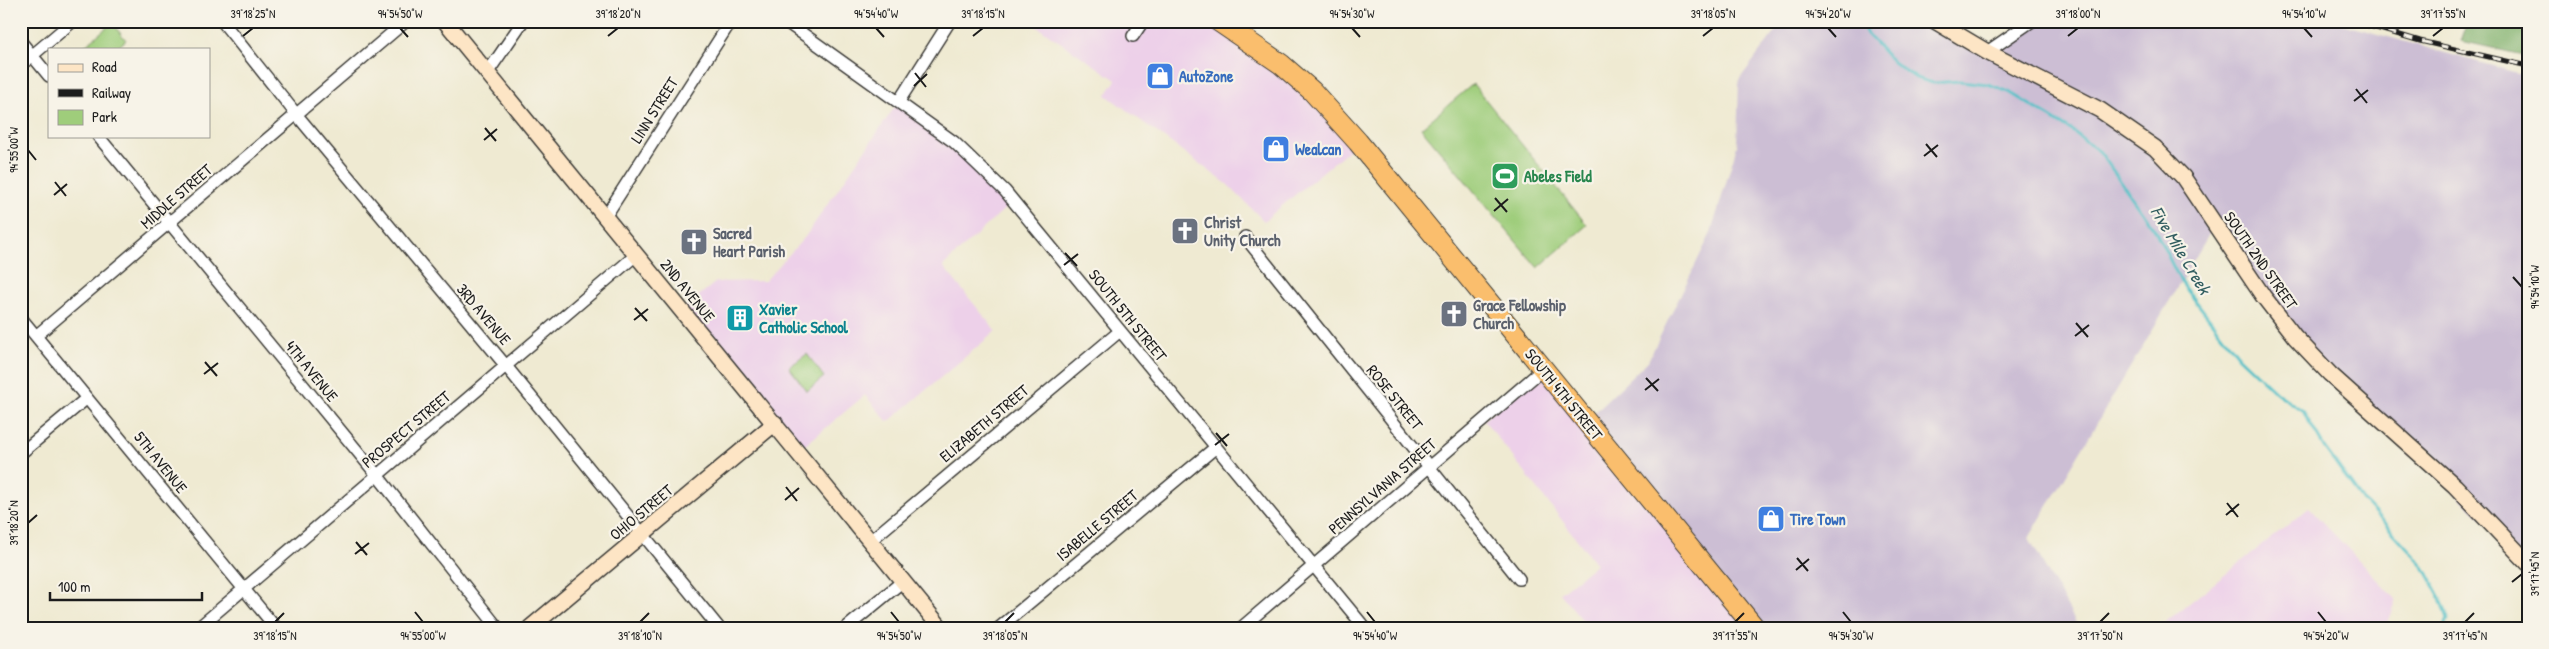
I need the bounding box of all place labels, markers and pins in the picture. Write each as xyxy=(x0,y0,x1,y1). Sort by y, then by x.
shop icon: AutoZone xyxy=(1145,61,1175,91)
place label: AutoZone xyxy=(1179,65,1234,87)
shop icon: Wealcan xyxy=(1261,134,1291,164)
place label: Wealcan xyxy=(1295,138,1341,160)
sports icon: Abeles Field xyxy=(1490,161,1520,191)
place label: Abeles Field xyxy=(1524,165,1592,187)
place label: Christ Unity Church xyxy=(1204,211,1281,252)
church icon: Christ Unity Church xyxy=(1170,216,1200,246)
place label: Sacred Heart Parish xyxy=(713,222,785,262)
church icon: Sacred Heart Parish xyxy=(679,227,709,257)
place label: Grace Fellowship Church xyxy=(1473,294,1566,334)
place label: Xavier Catholic School xyxy=(759,298,849,338)
church icon: Grace Fellowship Church xyxy=(1439,299,1469,329)
building icon: Xavier Catholic School xyxy=(725,303,755,333)
shop icon: Tire Town xyxy=(1756,504,1786,534)
place label: Tire Town xyxy=(1789,508,1846,530)

